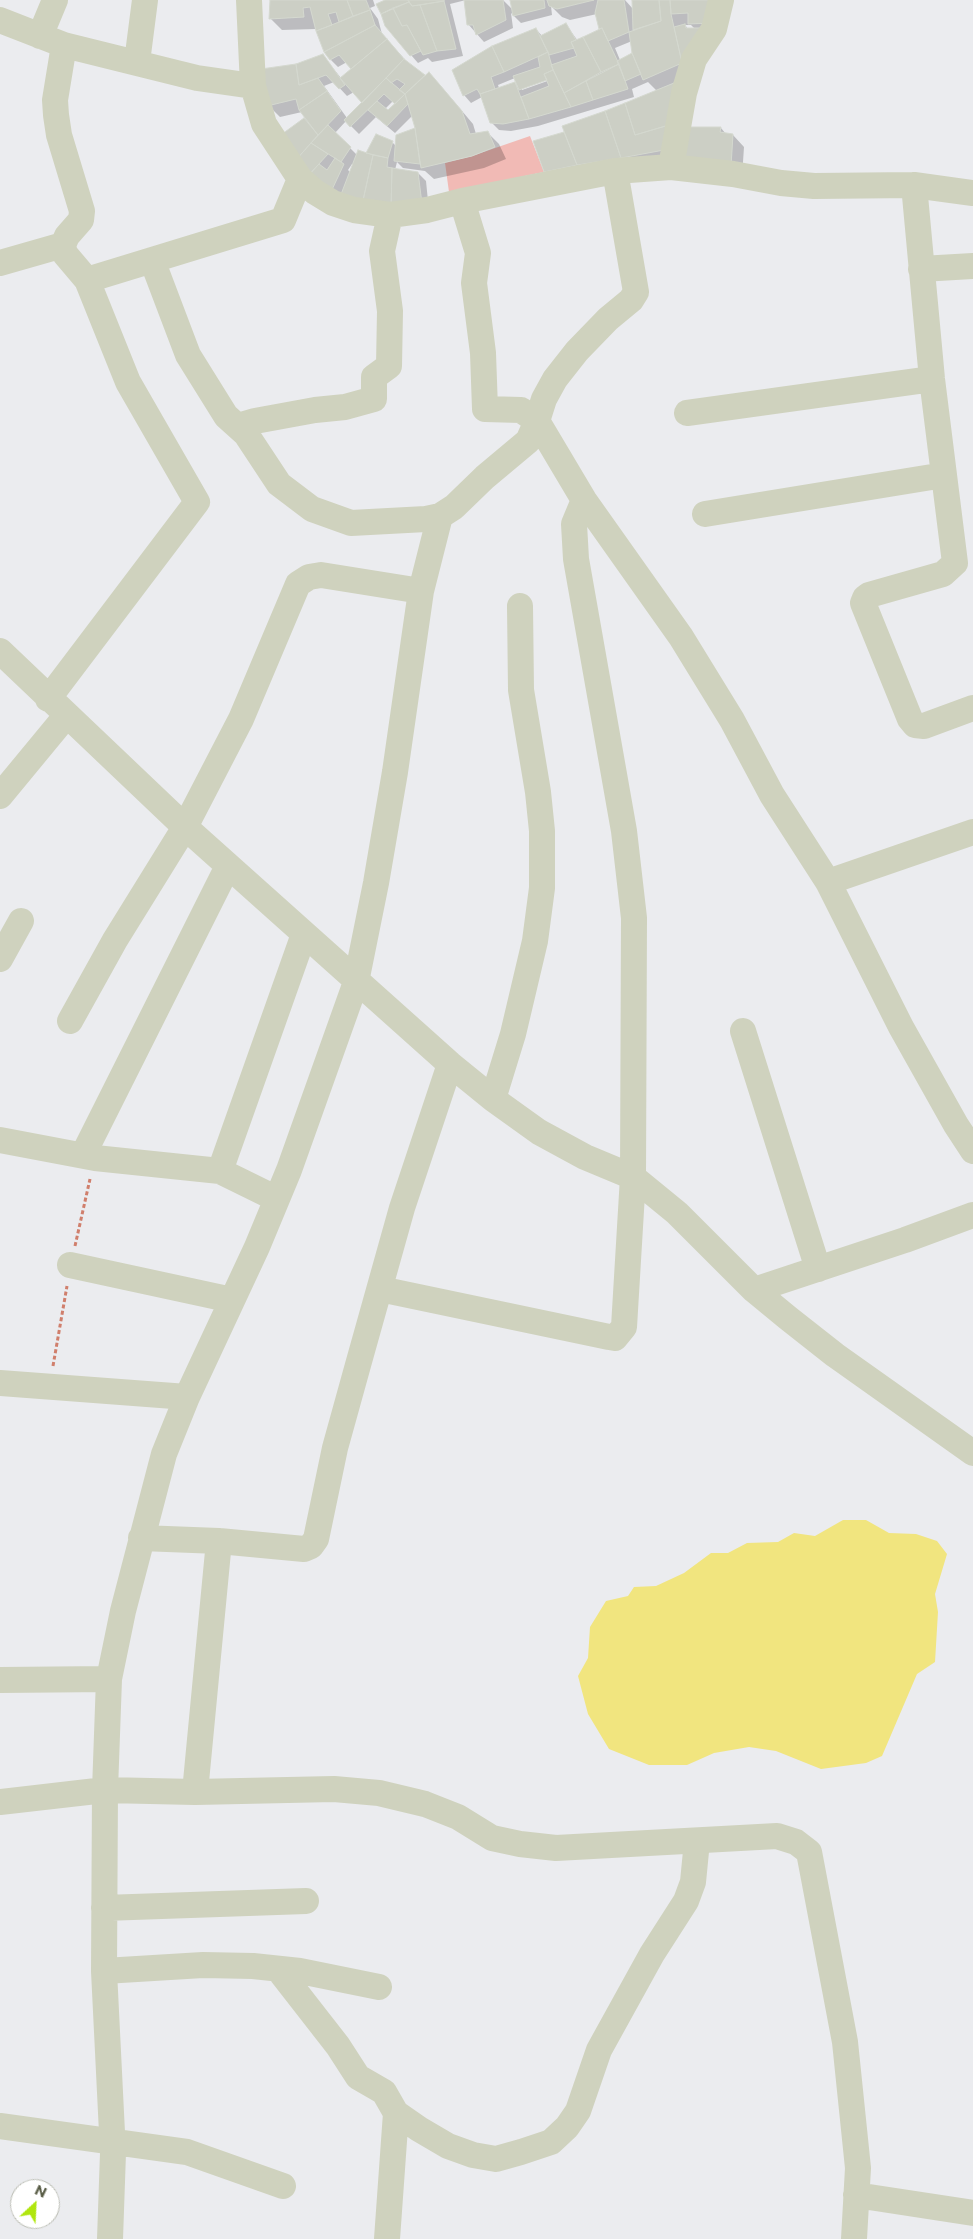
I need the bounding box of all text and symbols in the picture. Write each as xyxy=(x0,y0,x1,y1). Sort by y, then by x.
north arrow xyxy=(10,2179,60,2229)
text: N xyxy=(32,2181,50,2202)

